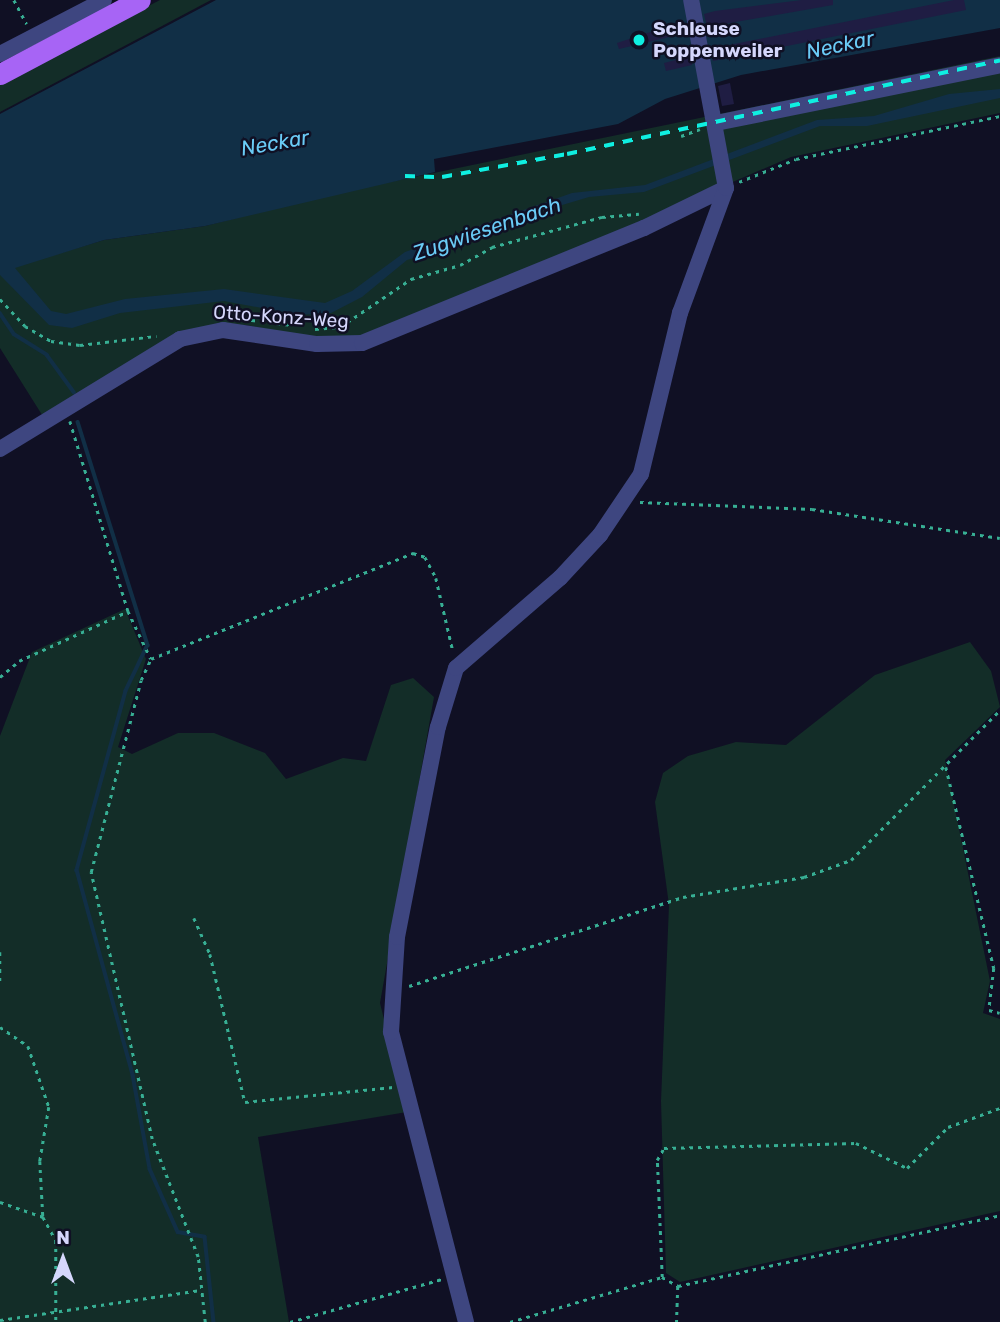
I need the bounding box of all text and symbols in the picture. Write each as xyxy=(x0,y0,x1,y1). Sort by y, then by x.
place label: Schleuse Poppenweiler xyxy=(653,18,782,62)
water label: Neckar xyxy=(804,25,876,65)
marker: Schleuse Poppenweiler xyxy=(631,32,647,48)
water label: Neckar xyxy=(239,125,311,161)
water label: Zugwiesenbach xyxy=(410,192,564,266)
street label: Otto-Konz-Weg xyxy=(212,301,350,333)
north arrow xyxy=(28,1224,98,1294)
text: N xyxy=(56,1226,70,1249)

